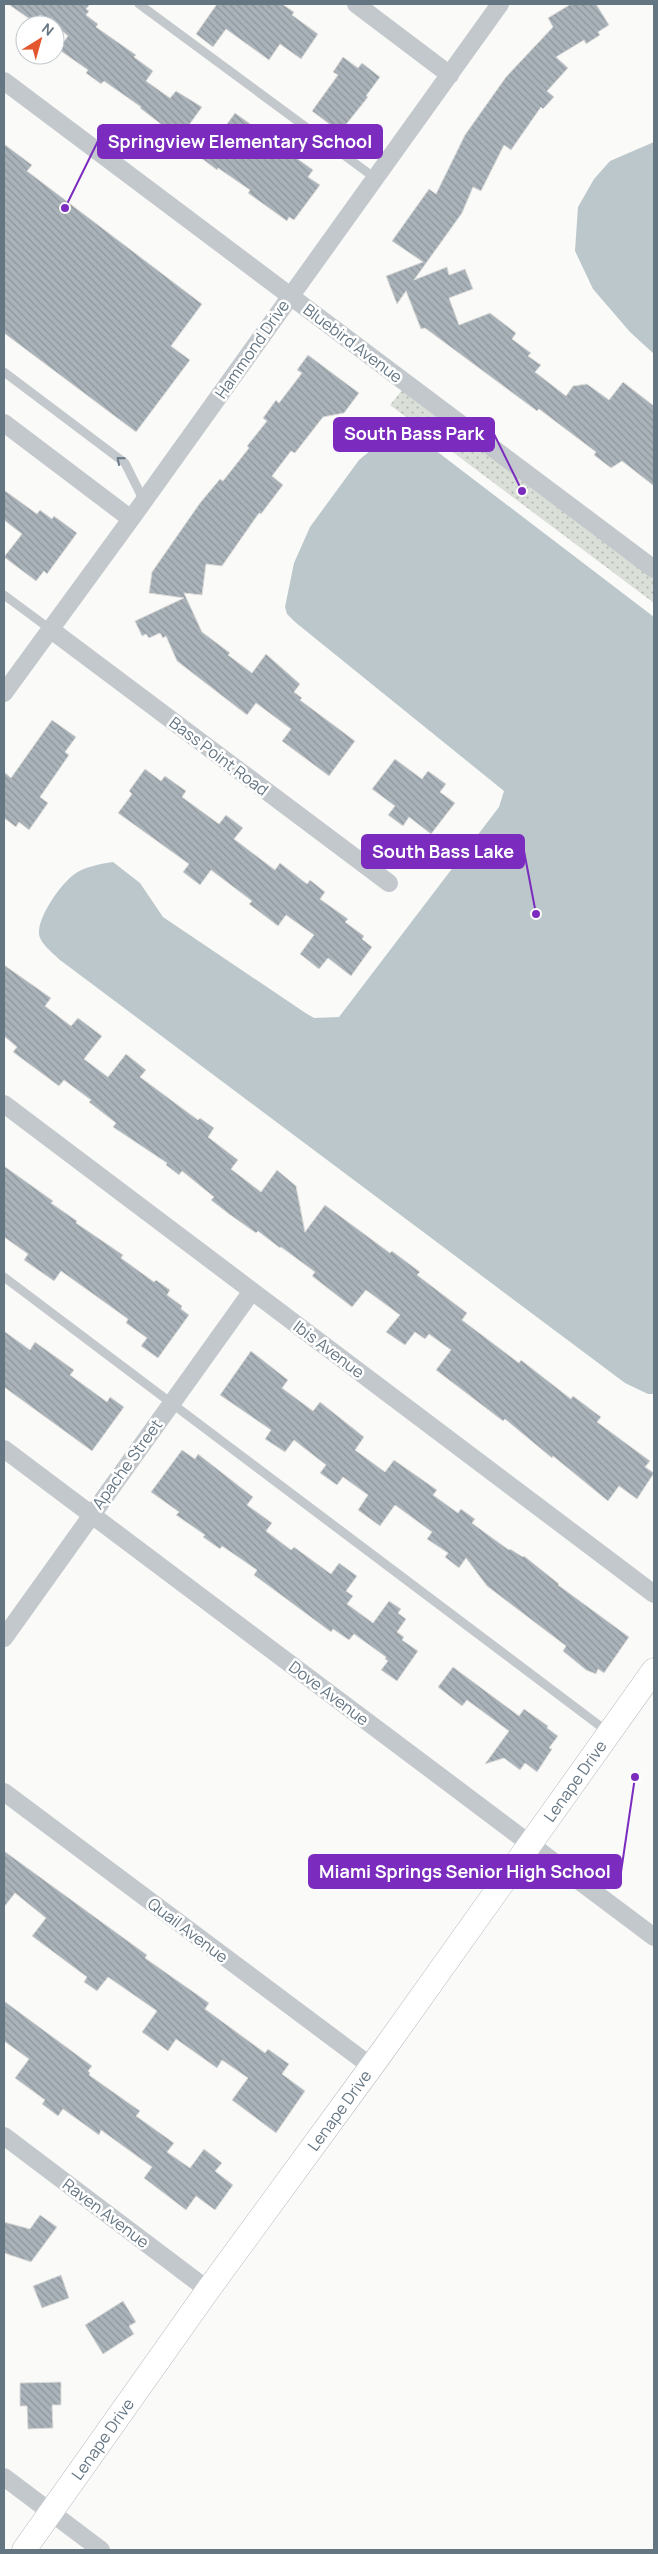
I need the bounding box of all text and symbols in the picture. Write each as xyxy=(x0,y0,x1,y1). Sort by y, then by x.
north arrow xyxy=(15,15,65,65)
text: N xyxy=(38,19,58,40)
callout: Springview Elementary School xyxy=(98,125,382,158)
text: Springview Elementary School xyxy=(108,129,372,153)
street label: Hammond Drive xyxy=(210,295,294,403)
street label: Bluebird Avenue xyxy=(299,299,407,387)
callout: South Bass Park xyxy=(334,418,494,451)
text: South Bass Park xyxy=(344,421,485,445)
one-way arrow xyxy=(116,456,125,465)
street label: Bass Point Road xyxy=(165,712,273,800)
callout: South Bass Lake xyxy=(362,835,524,868)
text: South Bass Lake xyxy=(372,839,514,863)
street label: Ibis Avenue xyxy=(289,1315,369,1383)
street label: Apache Street xyxy=(87,1414,167,1514)
street label: Dove Avenue xyxy=(284,1656,374,1730)
street label: Lenape Drive xyxy=(538,1736,612,1826)
callout: Miami Springs Senior High School xyxy=(309,1855,621,1888)
text: Miami Springs Senior High School xyxy=(319,1859,611,1883)
street label: Quail Avenue xyxy=(143,1893,233,1967)
street label: Lenape Drive xyxy=(302,2065,376,2155)
street label: Raven Avenue xyxy=(58,2173,154,2253)
street label: Lenape Drive xyxy=(66,2394,139,2484)

